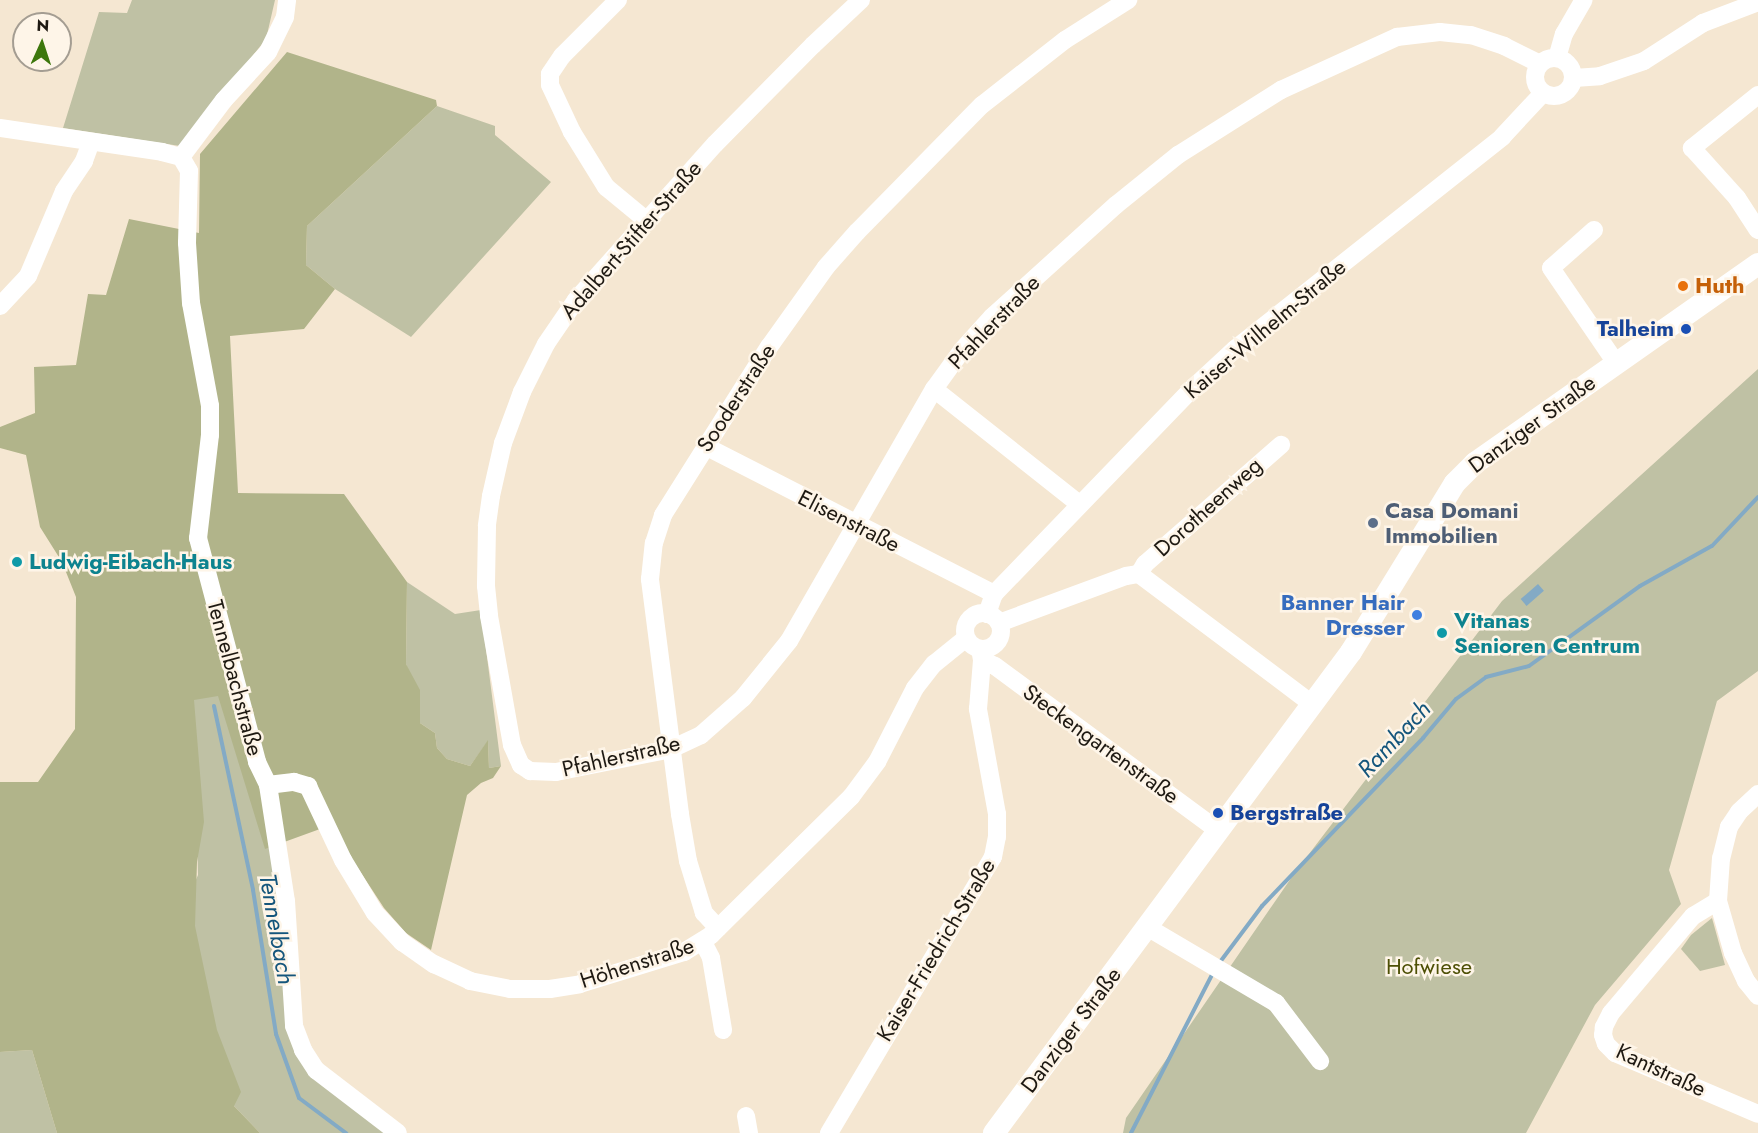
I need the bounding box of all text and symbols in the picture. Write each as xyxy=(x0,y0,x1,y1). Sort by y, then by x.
north arrow xyxy=(12,12,72,72)
text: N xyxy=(36,14,50,37)
street label: Adalbert-Stifter-Straße xyxy=(555,155,707,325)
street label: Kaiser-Wilhelm-Straße xyxy=(1179,254,1351,404)
street label: Pfahlerstraße xyxy=(943,270,1045,374)
place label: Huth xyxy=(1695,273,1744,299)
marker: Huth xyxy=(1676,279,1690,293)
place label: Talheim xyxy=(1597,316,1674,342)
marker: Talheim xyxy=(1679,322,1693,336)
street label: Sooderstraße xyxy=(691,339,781,457)
street label: Danziger Straße xyxy=(1463,369,1601,479)
street label: Dorotheenweg xyxy=(1149,452,1267,562)
street label: Elisenstraße xyxy=(794,484,904,558)
place label: Casa Domani Immobilien xyxy=(1385,497,1518,548)
marker: Casa Domani Immobilien xyxy=(1366,516,1380,530)
place label: Ludwig-Eibach-Haus xyxy=(29,549,232,575)
marker: Ludwig-Eibach-Haus xyxy=(10,555,24,569)
place label: Banner Hair Dresser xyxy=(1281,589,1405,640)
street label: Tennelbachstraße xyxy=(202,597,268,759)
place label: Vitanas Senioren Centrum xyxy=(1454,607,1640,658)
marker: Banner Hair Dresser xyxy=(1410,608,1424,622)
marker: Vitanas Senioren Centrum xyxy=(1435,626,1449,640)
street label: Steckengartenstraße xyxy=(1018,679,1184,809)
water label: Rambach xyxy=(1351,695,1437,783)
street label: Pfahlerstraße xyxy=(559,730,683,782)
place label: Bergstraße xyxy=(1230,800,1343,826)
marker: Bergstraße xyxy=(1211,806,1225,820)
street label: Kaiser-Friedrich-Straße xyxy=(871,854,1001,1046)
water label: Tennelbach xyxy=(253,871,301,987)
street label: Höhenstraße xyxy=(577,932,697,994)
park label: Hofwiese xyxy=(1386,954,1472,980)
street label: Danziger Straße xyxy=(1015,962,1127,1098)
street label: Kantstraße xyxy=(1612,1038,1710,1102)

